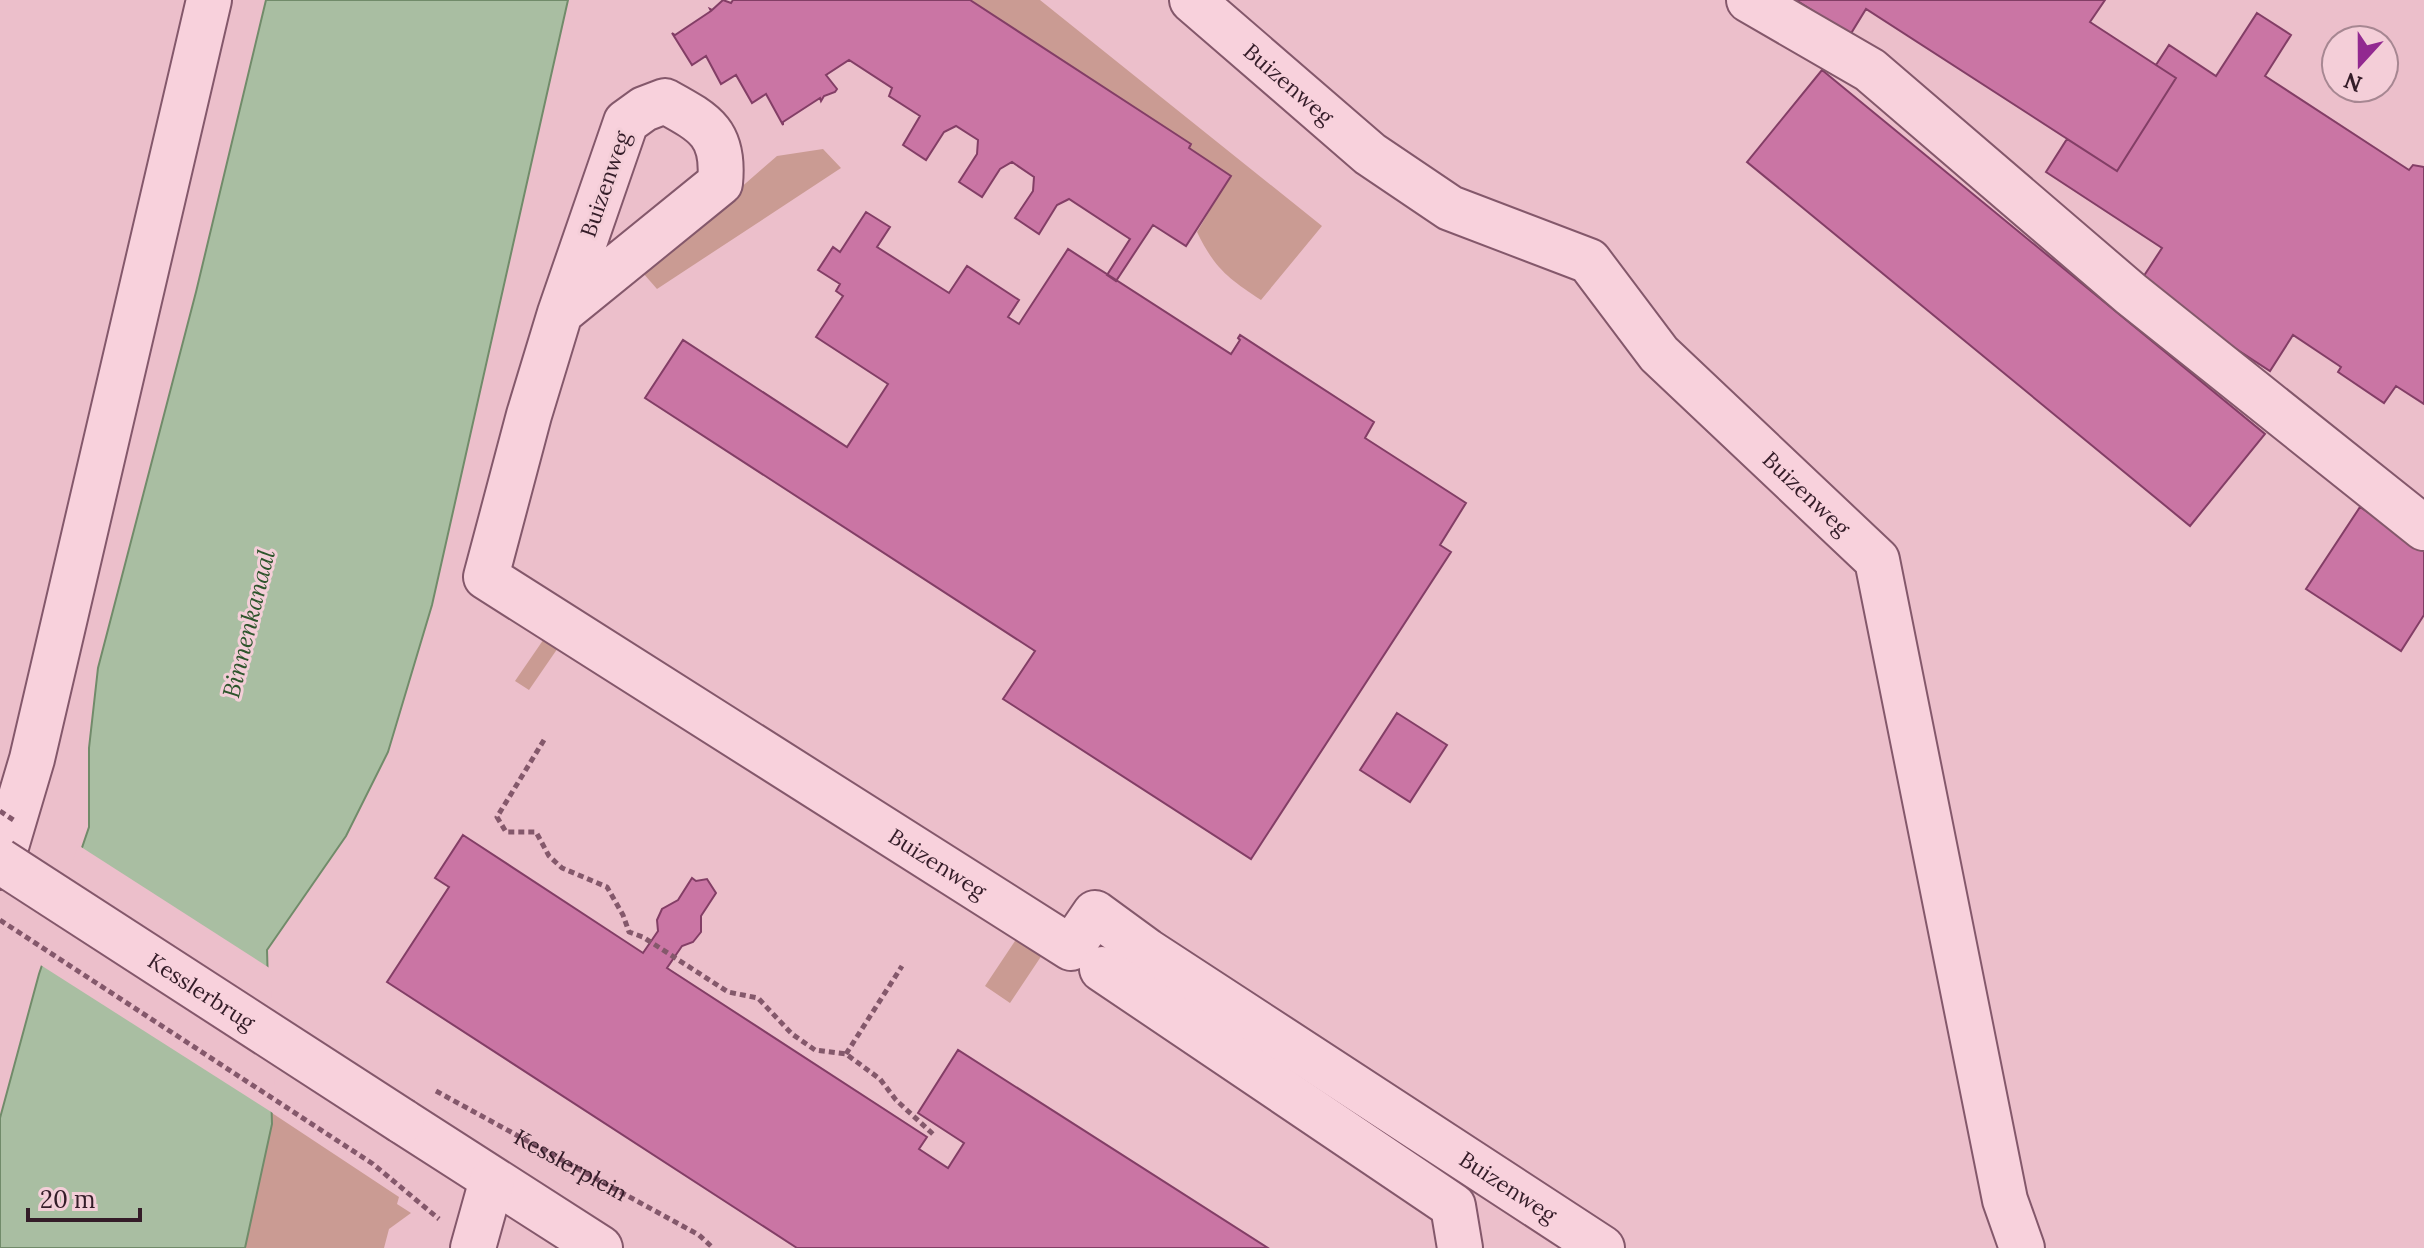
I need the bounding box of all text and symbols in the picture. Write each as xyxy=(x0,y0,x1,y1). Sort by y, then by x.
north arrow xyxy=(2320,24,2400,104)
street label: Buizenweg xyxy=(1238,37,1340,131)
text: N xyxy=(2340,67,2366,99)
street label: Buizenweg xyxy=(574,127,636,241)
street label: Buizenweg xyxy=(1757,445,1857,542)
water label: Binnenkanaal xyxy=(215,546,282,701)
street label: Buizenweg xyxy=(884,822,992,905)
street label: Kesslerbrug xyxy=(143,946,261,1037)
street label: Kesslerplein xyxy=(509,1123,633,1207)
street label: Buizenweg xyxy=(1454,1145,1563,1229)
scale bar xyxy=(28,1172,140,1222)
text: 20 m xyxy=(40,1184,96,1215)

